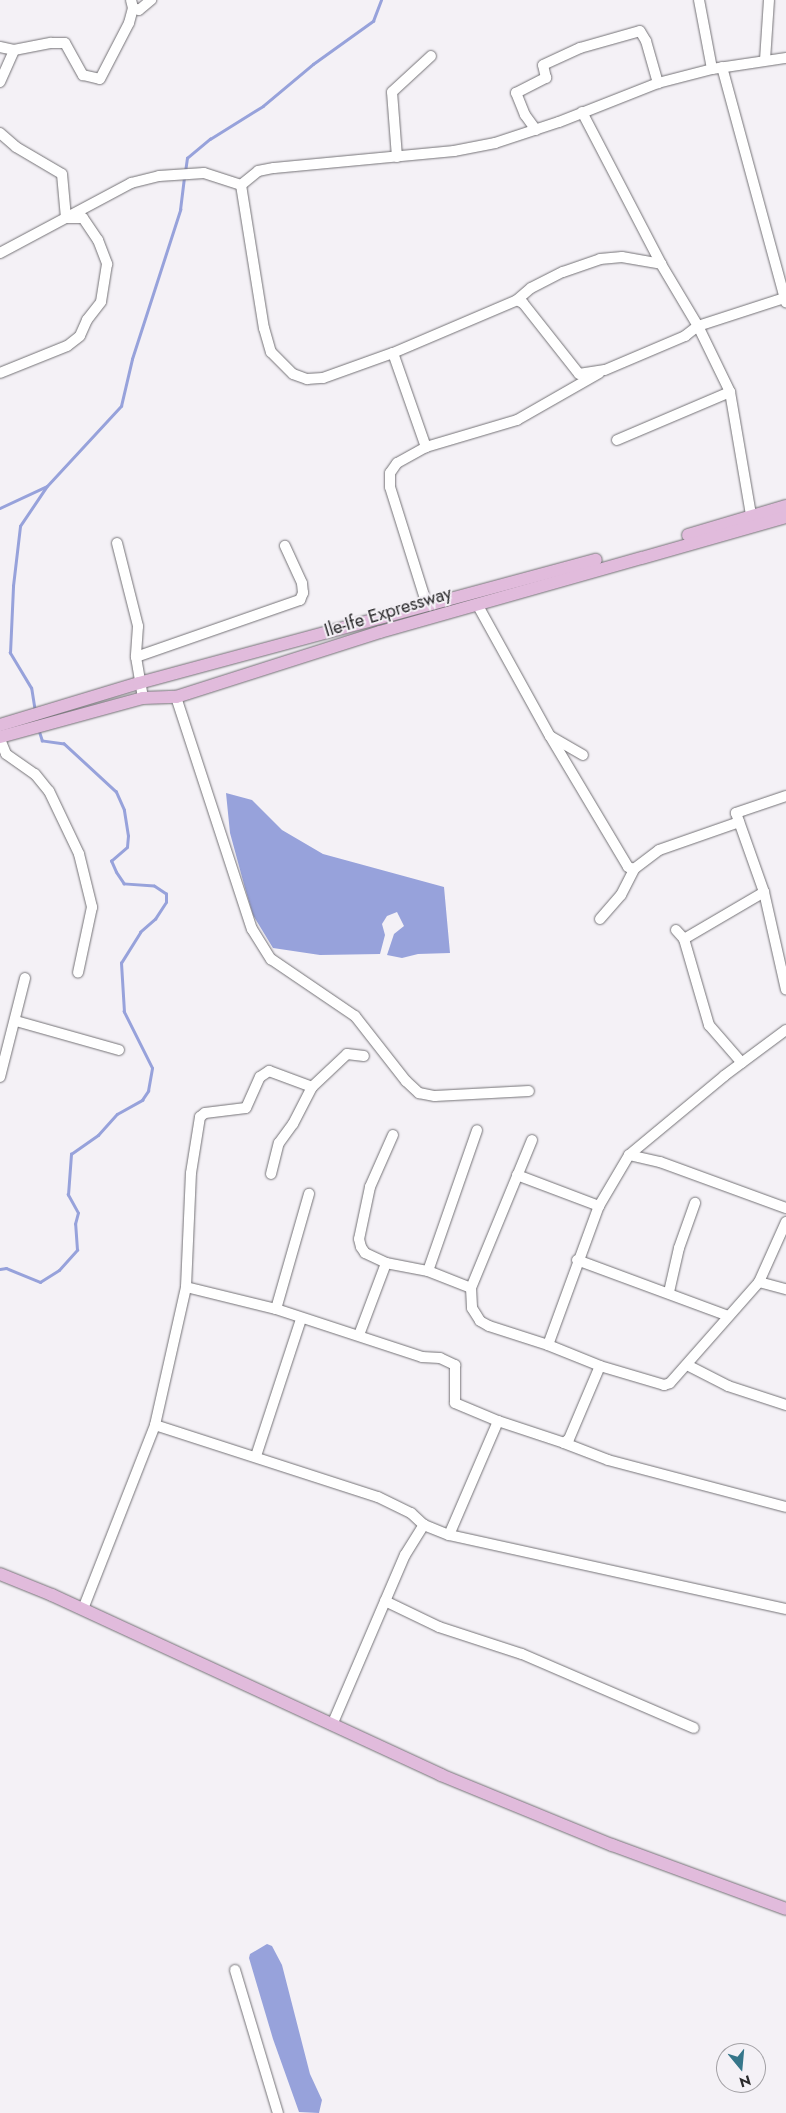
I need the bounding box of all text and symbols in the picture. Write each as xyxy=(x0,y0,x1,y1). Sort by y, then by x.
street label: Ile-Ife Expressway xyxy=(322,582,454,642)
north arrow xyxy=(716,2043,766,2093)
text: N xyxy=(737,2070,753,2093)

